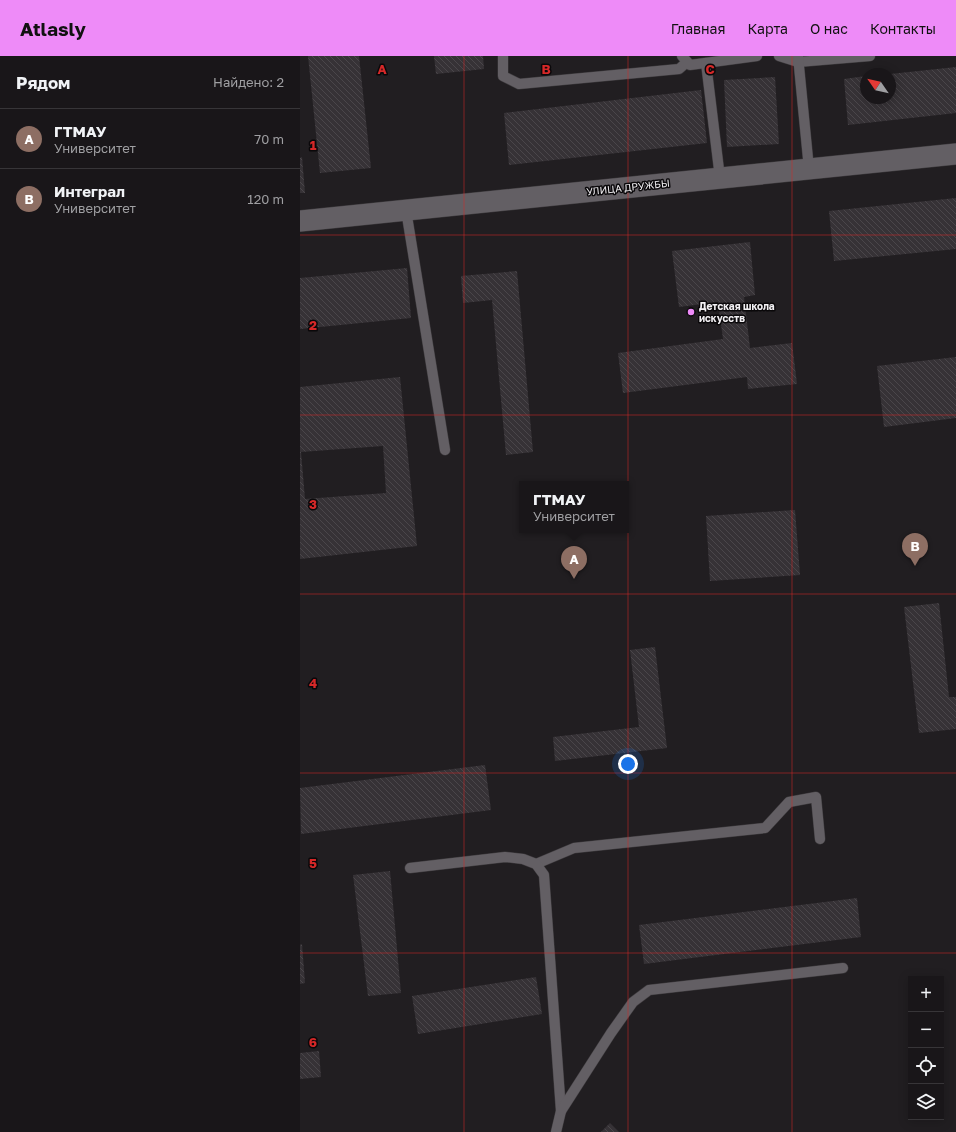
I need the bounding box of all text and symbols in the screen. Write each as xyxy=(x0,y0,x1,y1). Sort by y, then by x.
text: Atlasly xyxy=(20,17,86,40)
text: Главная xyxy=(671,20,725,37)
text: Карта xyxy=(747,20,788,37)
text: О нас xyxy=(810,20,848,37)
text: Контакты xyxy=(870,20,936,37)
text: A xyxy=(377,61,387,77)
text: B xyxy=(541,61,551,77)
text: C xyxy=(705,61,715,77)
north arrow xyxy=(860,68,896,104)
text: Рядом xyxy=(16,72,70,93)
text: Найдено: 2 xyxy=(213,74,284,90)
text: ГТМАУ xyxy=(54,122,106,140)
text: A xyxy=(24,131,34,147)
text: 70 m xyxy=(254,131,284,147)
text: 1 xyxy=(310,137,317,153)
text: Университет xyxy=(54,140,136,156)
street label: УЛИЦА ДРУЖБЫ xyxy=(586,177,670,197)
text: Интеграл xyxy=(54,182,125,200)
text: B xyxy=(24,191,34,207)
text: 120 m xyxy=(247,191,284,207)
text: Университет xyxy=(54,200,136,216)
place label: Детская школа искусств xyxy=(699,300,775,324)
marker: Детская школа искусств xyxy=(686,307,696,317)
text: 2 xyxy=(309,317,317,333)
popup xyxy=(519,481,629,533)
text: ГТМАУ xyxy=(533,490,585,508)
text: 3 xyxy=(309,496,317,512)
text: Университет xyxy=(533,508,615,524)
pin: B xyxy=(902,533,928,566)
pin: A xyxy=(561,546,587,579)
text: 4 xyxy=(309,675,317,691)
your location xyxy=(618,754,638,774)
text: 5 xyxy=(309,855,317,871)
map controls xyxy=(908,976,944,1120)
button: + xyxy=(908,976,944,1012)
button: − xyxy=(908,1012,944,1048)
text: 6 xyxy=(309,1034,317,1050)
button: locate xyxy=(908,1048,944,1084)
button: layers xyxy=(908,1084,944,1120)

